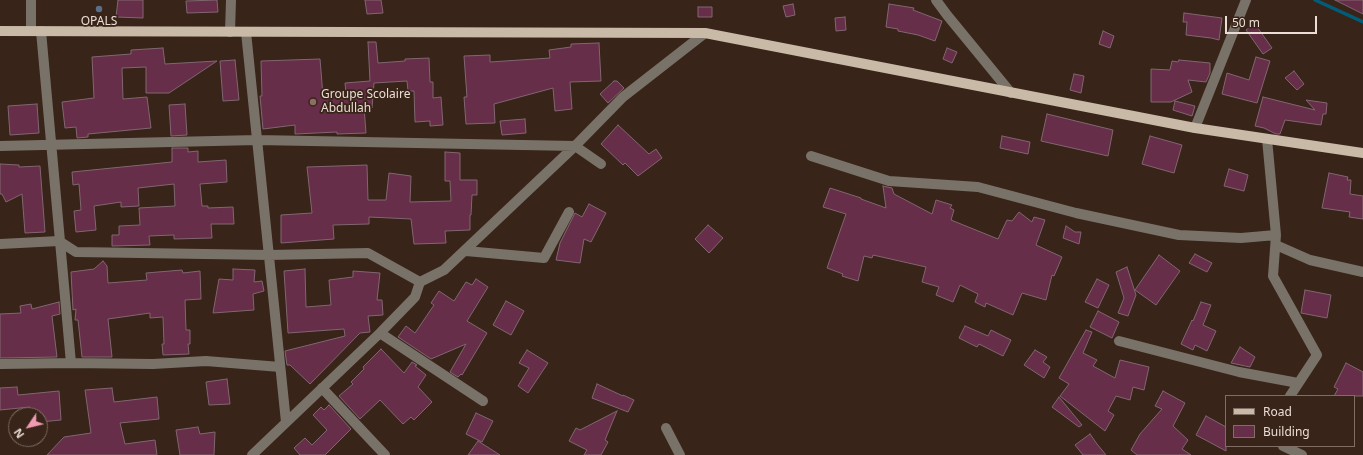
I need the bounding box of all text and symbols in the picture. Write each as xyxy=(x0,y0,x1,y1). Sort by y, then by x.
marker: OPALS xyxy=(94,4,104,14)
scale bar xyxy=(1227,8,1319,34)
text: 50 m xyxy=(1232,14,1260,31)
place label: OPALS xyxy=(81,15,117,29)
place label: Groupe Scolaire Abdullah xyxy=(321,88,410,116)
marker: Groupe Scolaire Abdullah xyxy=(308,97,318,107)
legend xyxy=(1225,395,1355,447)
text: Road xyxy=(1263,403,1292,420)
north arrow xyxy=(8,407,48,447)
text: Building xyxy=(1263,423,1310,440)
text: N xyxy=(10,426,27,442)

